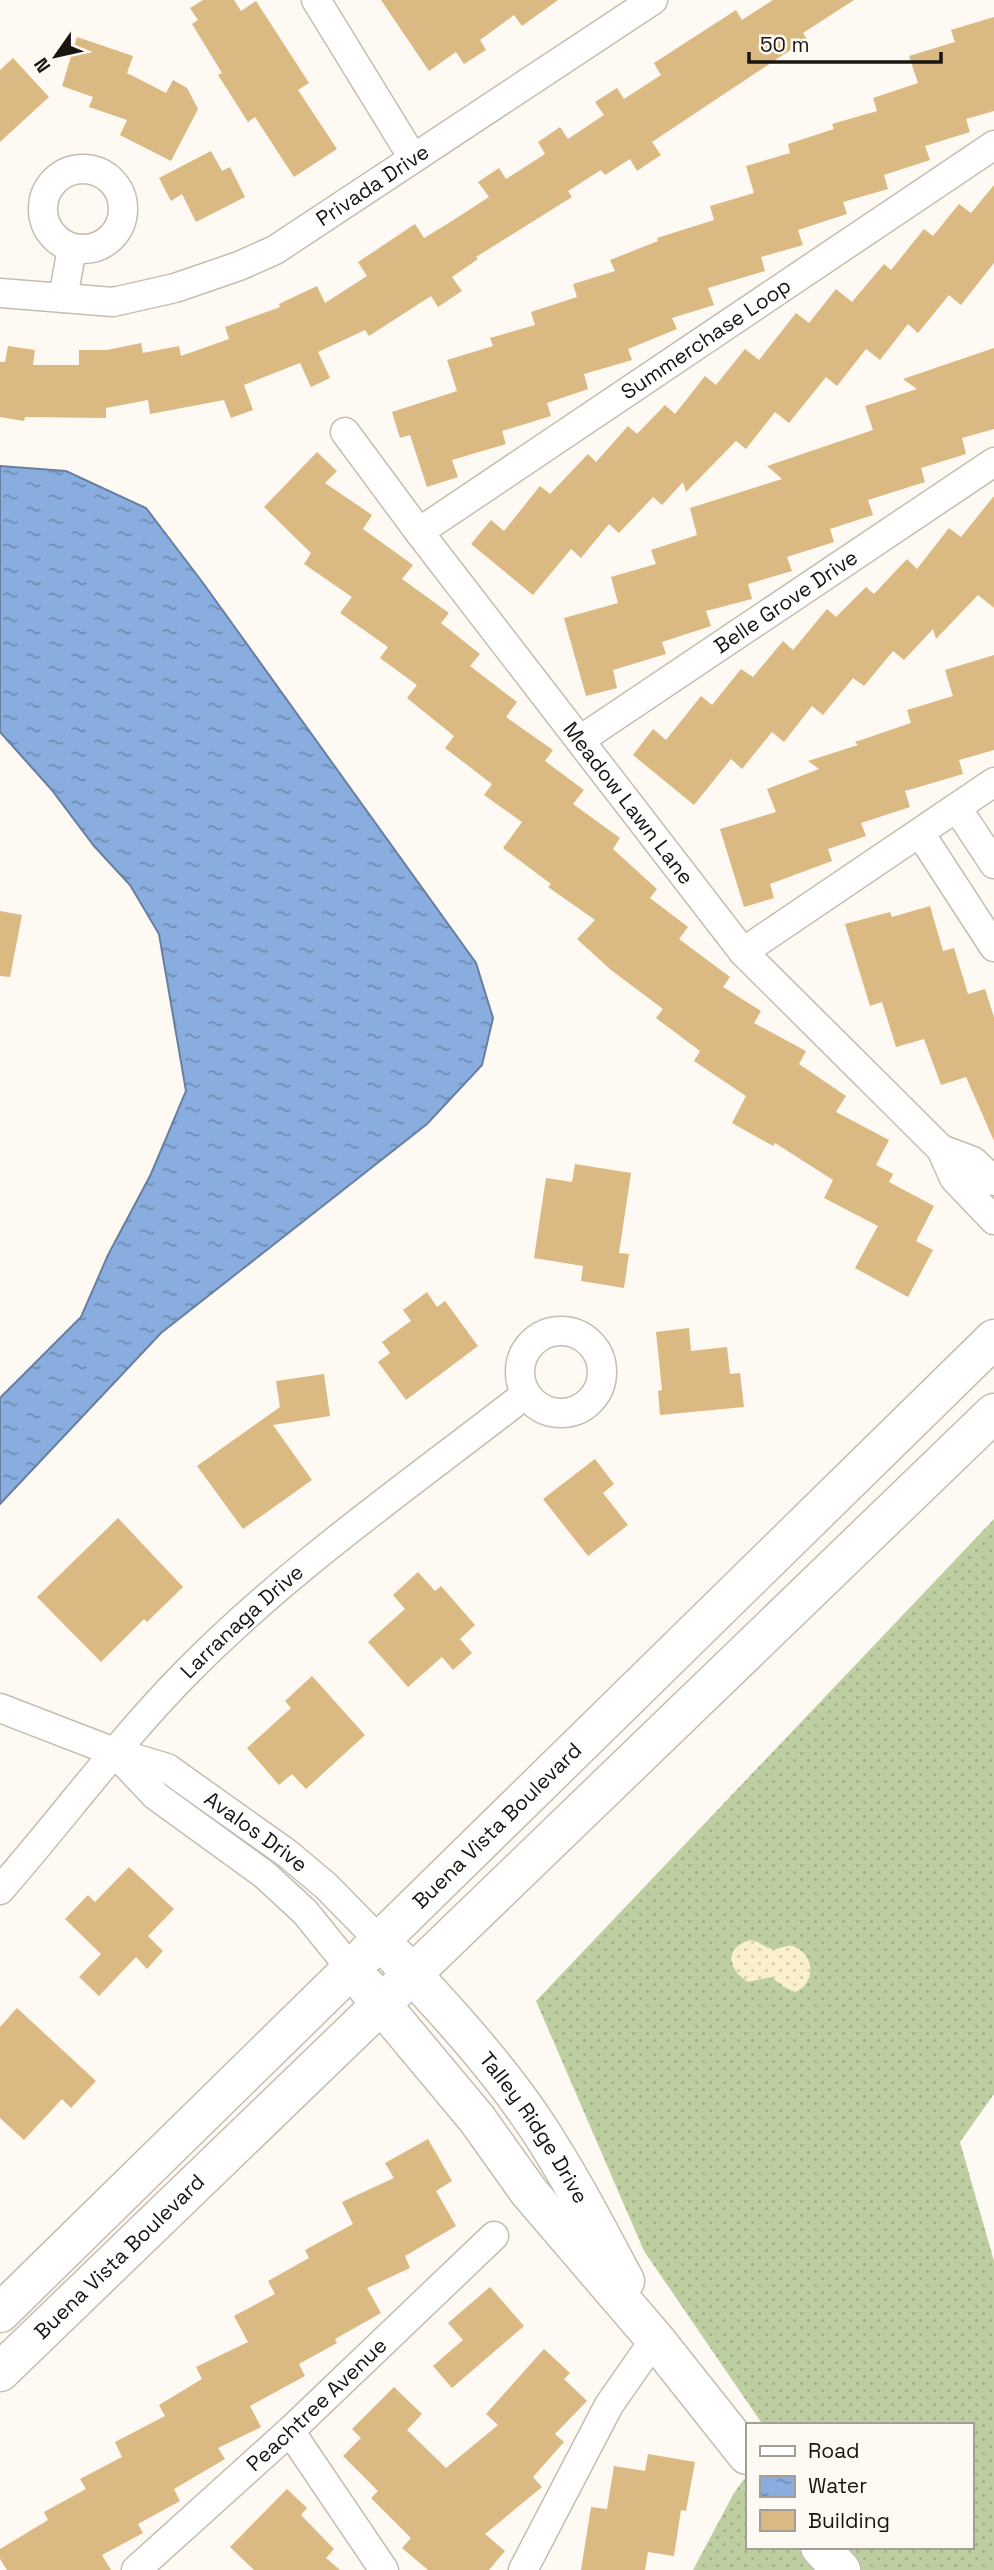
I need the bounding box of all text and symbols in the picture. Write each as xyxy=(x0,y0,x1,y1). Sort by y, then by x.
north arrow xyxy=(21,21,91,91)
scale bar xyxy=(749,21,942,65)
text: 50 m xyxy=(760,31,810,58)
text: N xyxy=(28,53,56,77)
street label: Privada Drive xyxy=(311,138,434,232)
street label: Summerchase Loop xyxy=(616,272,796,405)
street label: Belle Grove Drive xyxy=(709,543,863,659)
street label: Meadow Lawn Lane xyxy=(557,716,700,890)
street label: Larranaga Drive xyxy=(174,1558,309,1684)
street label: Buena Vista Boulevard xyxy=(406,1737,587,1914)
street label: Avalos Drive xyxy=(199,1785,313,1878)
street label: Talley Ridge Drive xyxy=(474,2046,595,2208)
street label: Buena Vista Boulevard xyxy=(28,2168,210,2345)
street label: Peachtree Avenue xyxy=(241,2332,392,2477)
legend xyxy=(746,2423,973,2549)
text: Road xyxy=(808,2437,860,2464)
text: Water xyxy=(808,2472,867,2499)
text: Building xyxy=(808,2507,890,2534)

